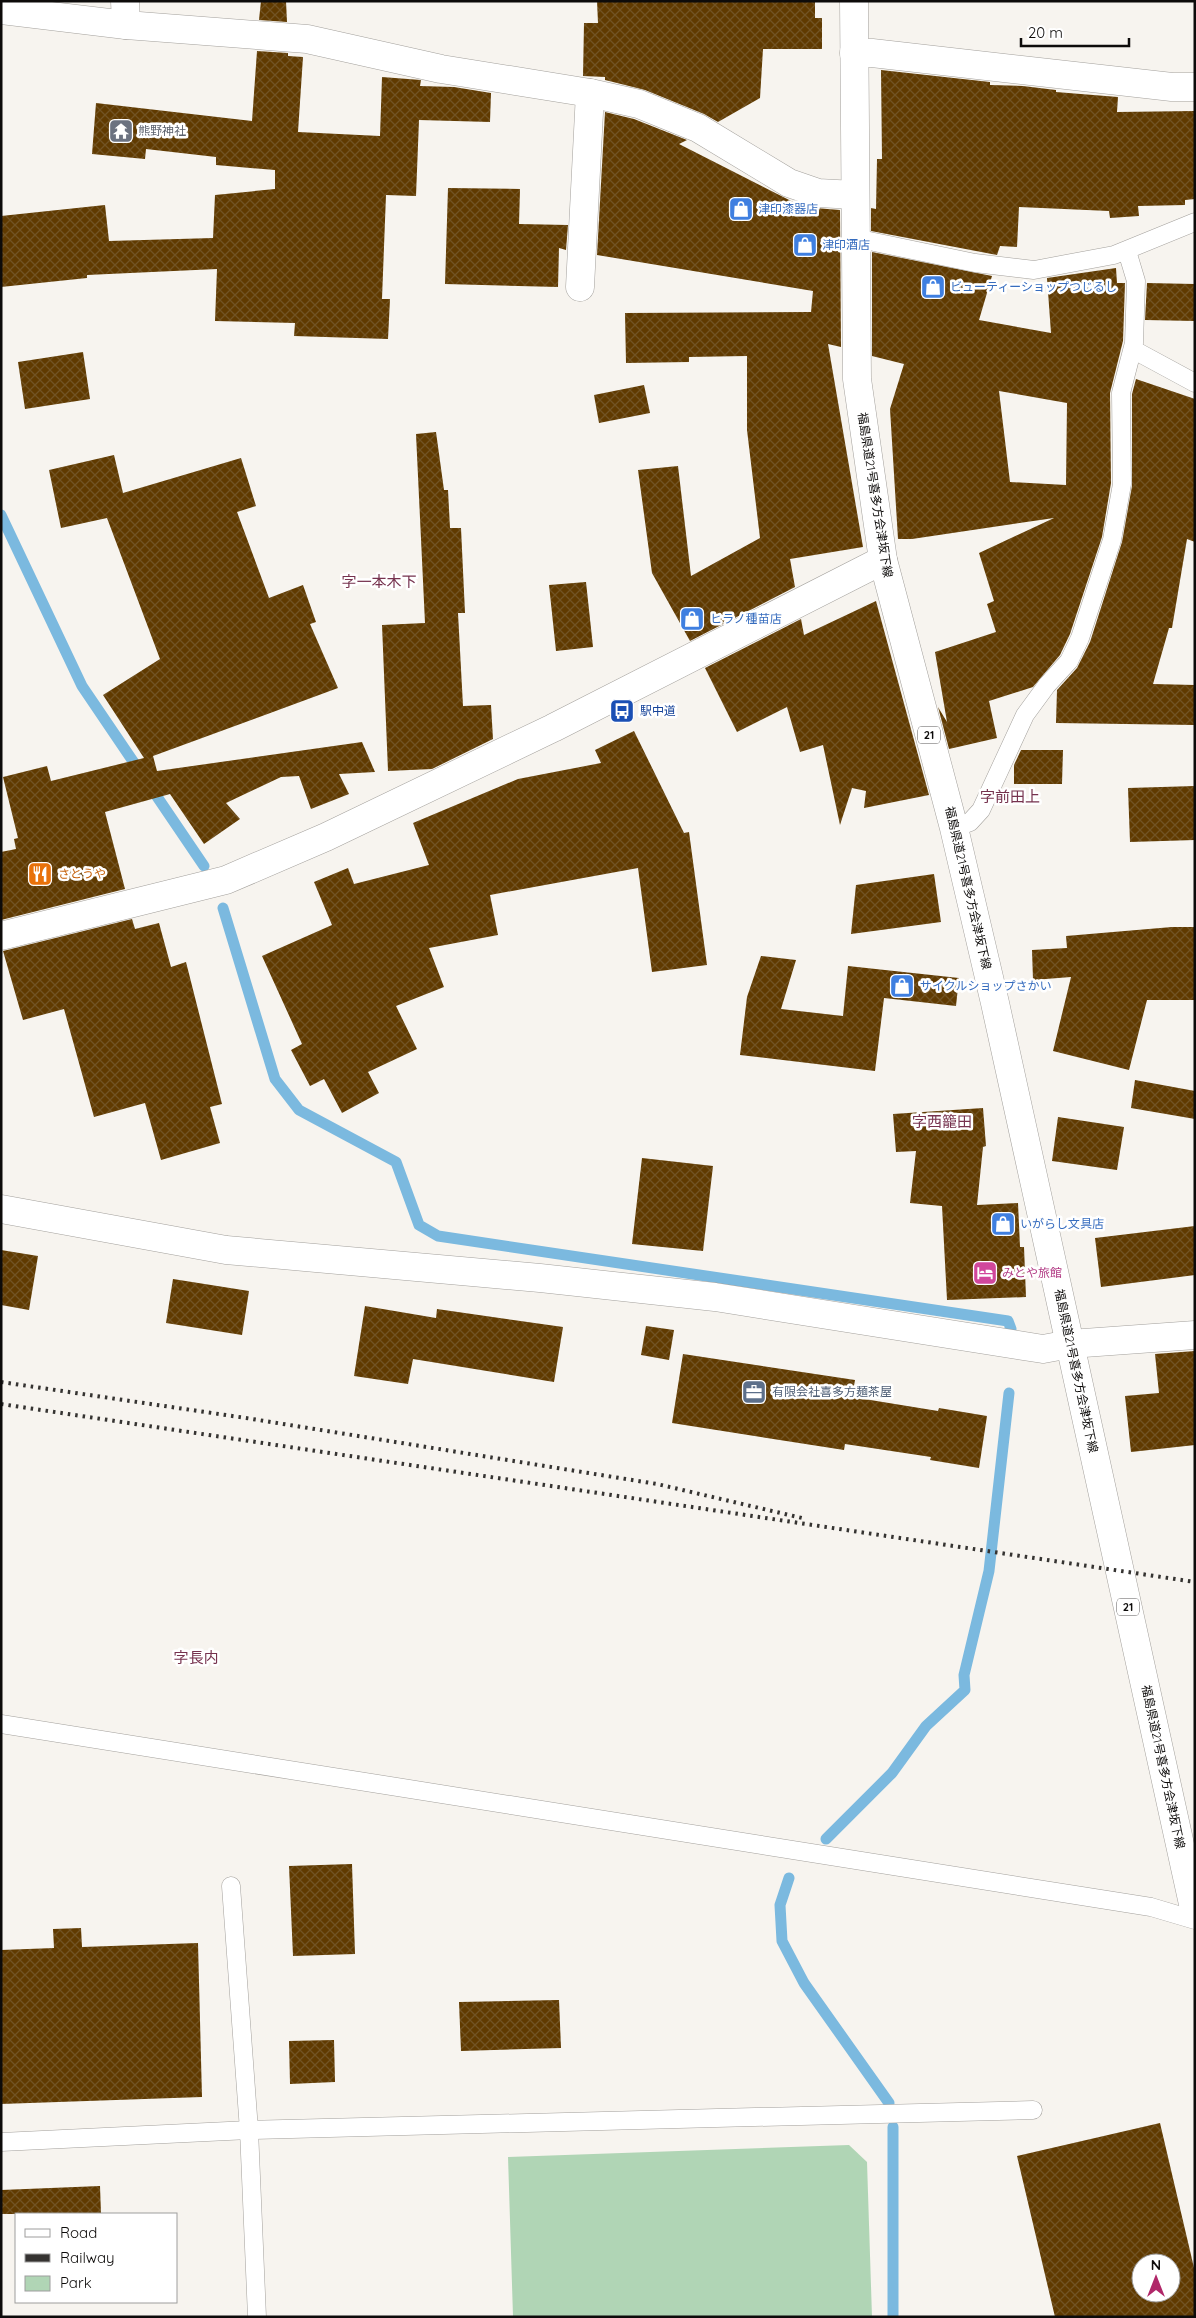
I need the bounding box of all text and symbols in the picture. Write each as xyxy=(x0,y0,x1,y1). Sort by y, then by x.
scale bar xyxy=(1021,15,1128,47)
text: 20 m xyxy=(1028,23,1063,42)
temple icon: 熊野神社 xyxy=(108,118,134,144)
place label: 熊野神社 xyxy=(138,123,186,138)
shop icon: 津印漆器店 xyxy=(728,196,754,222)
place label: 津印漆器店 xyxy=(758,201,818,216)
shop icon: 津印酒店 xyxy=(792,232,818,258)
place label: 津印酒店 xyxy=(822,237,870,252)
shop icon: ビューティーショップつじるし xyxy=(920,274,946,300)
place label: ビューティーショップつじるし xyxy=(950,279,1117,294)
street label: 福島県道21号喜多方会津坂下線 xyxy=(855,411,896,579)
district label: 字一本木下 xyxy=(341,572,417,591)
shop icon: ヒラノ種苗店 xyxy=(679,606,705,632)
place label: ヒラノ種苗店 xyxy=(710,611,782,626)
bus stop icon: 駅中道 xyxy=(609,698,635,724)
place label: 駅中道 xyxy=(640,703,676,718)
road number: 21 xyxy=(918,726,940,744)
district label: 字前田上 xyxy=(980,787,1040,806)
street label: 福島県道21号喜多方会津坂下線 xyxy=(942,805,995,971)
restaurant icon: さとうや xyxy=(27,861,53,887)
place label: さとうや xyxy=(58,866,106,881)
shop icon: サイクルショップさかい xyxy=(889,973,915,999)
place label: サイクルショップさかい xyxy=(920,978,1051,993)
district label: 字西籠田 xyxy=(912,1112,972,1131)
shop icon: いがらし文具店 xyxy=(990,1211,1016,1237)
place label: いがらし文具店 xyxy=(1020,1216,1104,1231)
hotel icon: みとや旅館 xyxy=(972,1260,998,1286)
place label: みとや旅館 xyxy=(1002,1265,1062,1280)
street label: 福島県道21号喜多方会津坂下線 xyxy=(1052,1288,1101,1454)
office icon: 有限会社喜多方麺茶屋 xyxy=(741,1379,767,1405)
place label: 有限会社喜多方麺茶屋 xyxy=(772,1384,892,1399)
road number: 21 xyxy=(1117,1598,1139,1615)
district label: 字長内 xyxy=(173,1648,219,1667)
street label: 福島県道21号喜多方会津坂下線 xyxy=(1139,1684,1188,1850)
legend xyxy=(15,2213,178,2303)
text: Road xyxy=(60,2223,97,2242)
text: Railway xyxy=(60,2248,115,2267)
north arrow xyxy=(1131,2253,1181,2303)
text: N xyxy=(1151,2256,1161,2274)
text: Park xyxy=(60,2273,92,2292)

